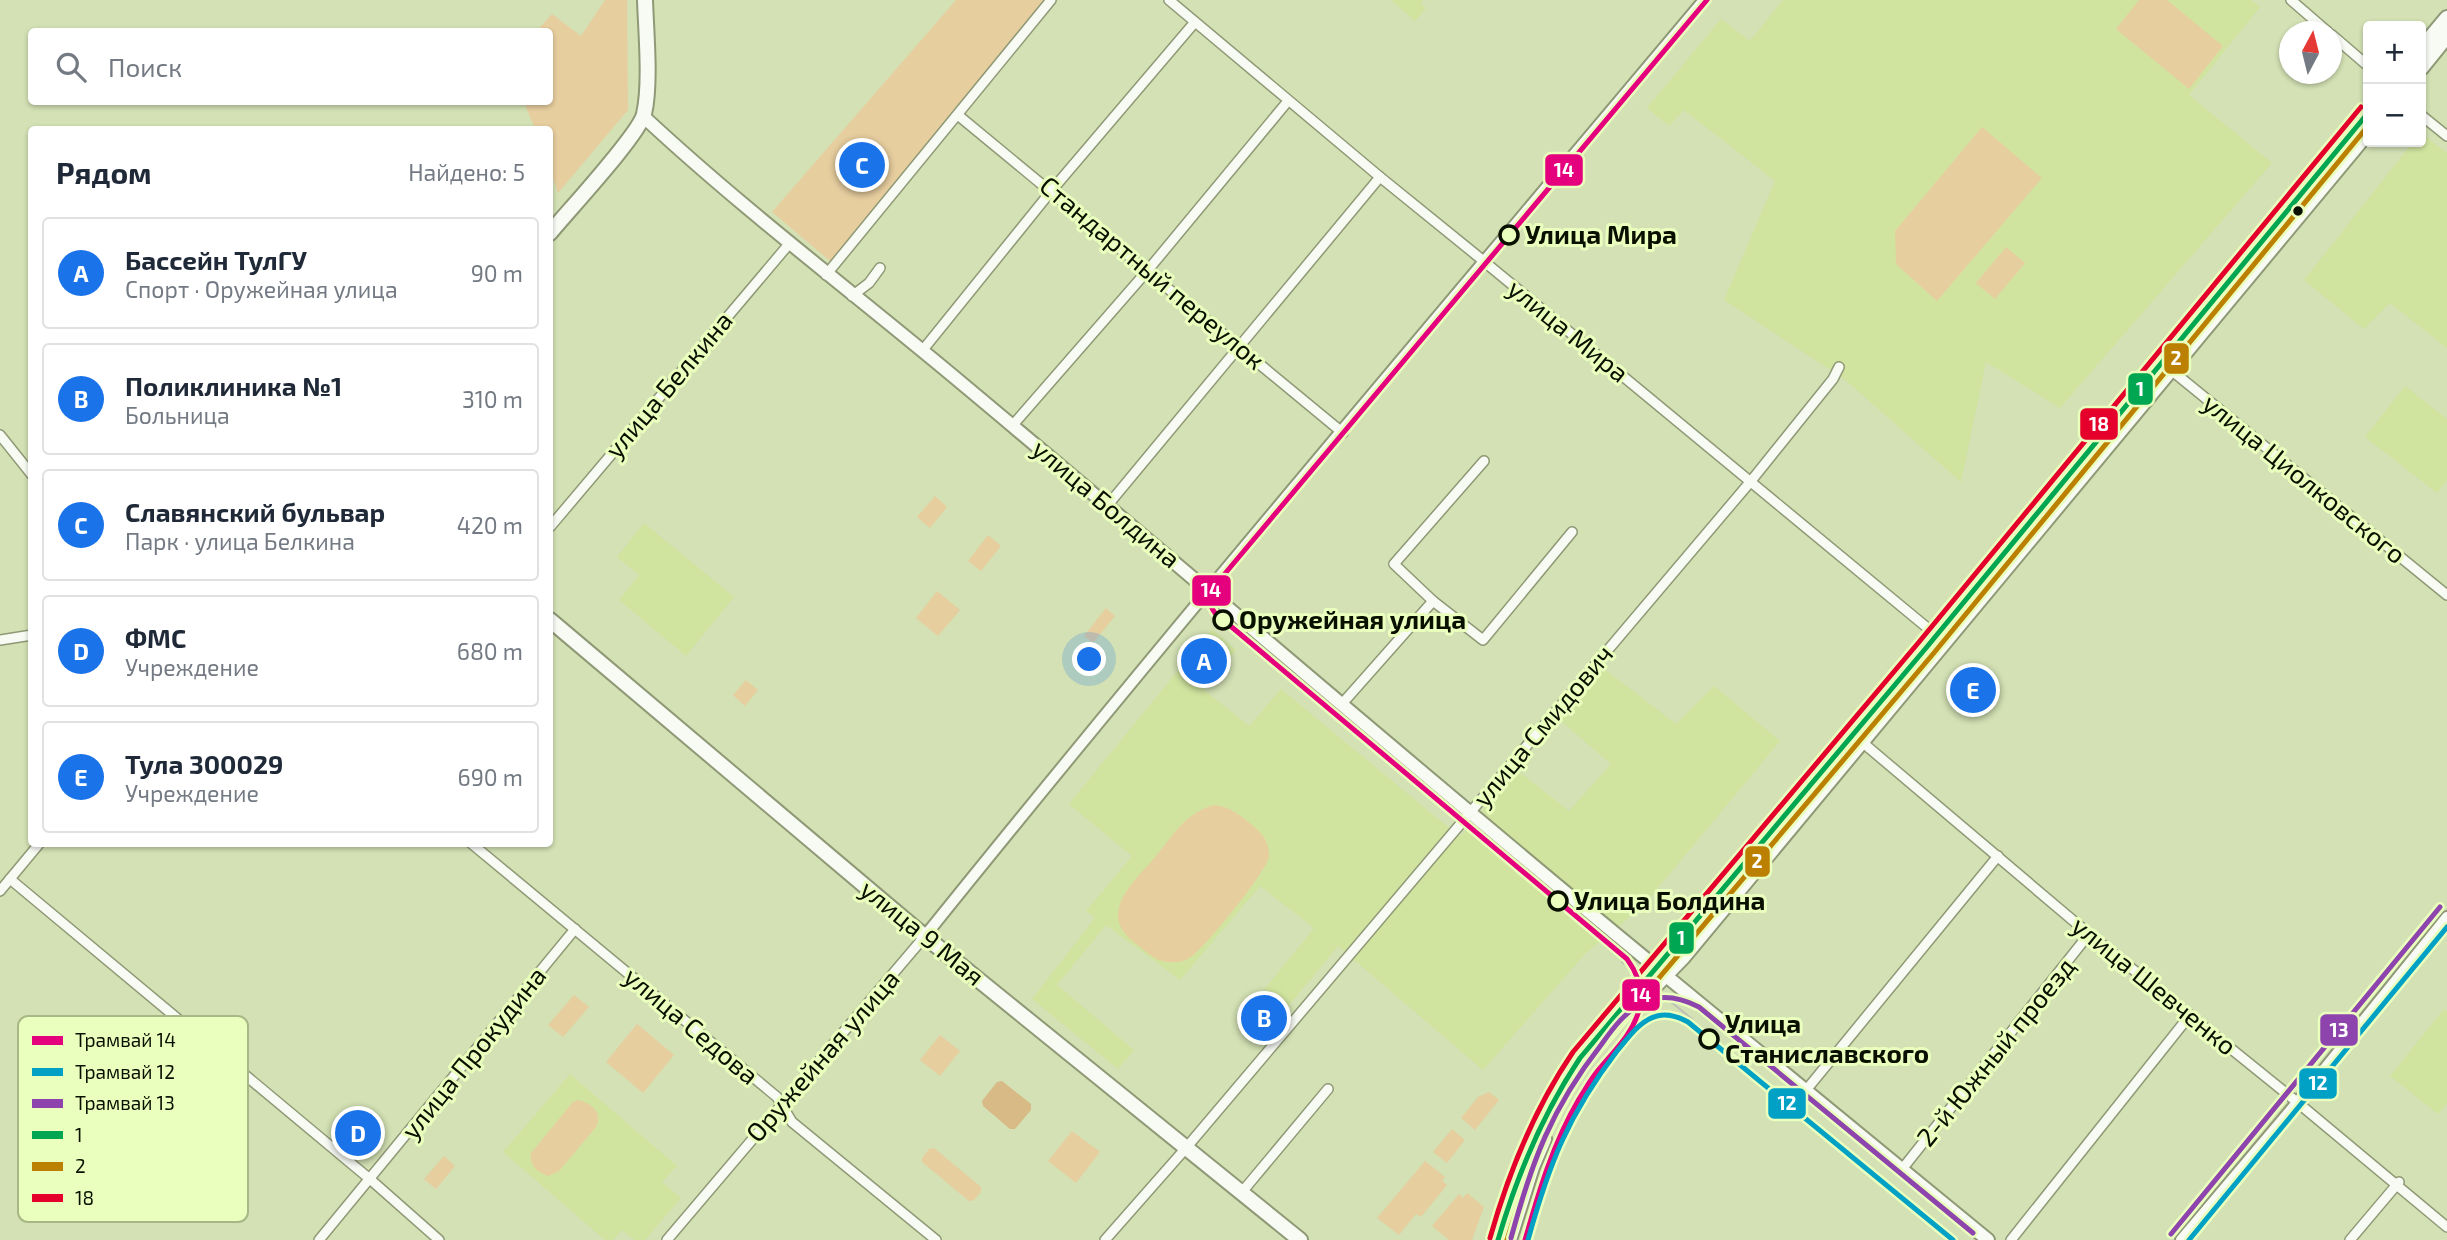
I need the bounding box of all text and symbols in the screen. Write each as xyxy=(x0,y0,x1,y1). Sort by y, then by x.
north arrow xyxy=(2279,21,2342,84)
map controls xyxy=(2363,21,2426,147)
button: + xyxy=(2363,21,2426,84)
search box xyxy=(28,28,553,105)
icon: search xyxy=(52,48,90,86)
text: Поиск xyxy=(108,51,182,82)
button: − xyxy=(2363,84,2426,147)
pin: C xyxy=(839,139,885,191)
line badge: 14 xyxy=(1544,153,1584,187)
text: Рядом xyxy=(56,154,152,190)
text: Найдено: 5 xyxy=(408,158,525,186)
text: 14 xyxy=(1554,158,1574,181)
street label: Стандартный переулок xyxy=(1034,169,1272,376)
unlabelled marker xyxy=(2291,204,2305,218)
place label: Улица Мира xyxy=(1525,218,1677,249)
marker: Улица Мира xyxy=(1499,225,1519,245)
text: Бассейн ТулГУ xyxy=(125,244,307,275)
text: A xyxy=(73,259,89,287)
text: 90 m xyxy=(471,259,523,287)
street label: улица Мира xyxy=(1502,272,1635,389)
text: Спорт · Оружейная улица xyxy=(125,275,398,303)
street label: улица Белкина xyxy=(598,305,739,464)
line badge: 2 xyxy=(2163,342,2190,375)
text: 2 xyxy=(2170,346,2182,369)
text: Поликлиника №1 xyxy=(125,370,342,401)
line badge: 1 xyxy=(2127,372,2154,406)
text: 1 xyxy=(2136,377,2144,400)
text: B xyxy=(74,385,88,413)
text: 310 m xyxy=(462,385,523,413)
street label: улица Циолковского xyxy=(2197,386,2413,570)
text: Больница xyxy=(125,401,230,429)
line badge: 18 xyxy=(2079,407,2119,441)
text: 18 xyxy=(2089,412,2109,435)
street label: улица Болдина xyxy=(1026,432,1187,574)
text: Славянский бульвар xyxy=(125,496,385,527)
text: C xyxy=(74,511,88,539)
text: 420 m xyxy=(457,511,523,539)
text: Парк · улица Белкина xyxy=(125,527,355,555)
line badge: 14 xyxy=(1191,574,1232,607)
text: 14 xyxy=(1201,578,1221,601)
place label: Оружейная улица xyxy=(1239,603,1466,634)
marker: Оружейная улица xyxy=(1213,610,1233,630)
text: ФМС xyxy=(125,622,186,653)
pin: A xyxy=(1181,635,1227,687)
text: D xyxy=(73,637,89,665)
text: 680 m xyxy=(457,637,523,665)
street label: улица Смидович xyxy=(1465,638,1619,813)
your location xyxy=(1072,642,1106,676)
text: Учреждение xyxy=(125,653,259,681)
pin: E xyxy=(1950,664,1996,716)
text: Тула 300029 xyxy=(125,748,283,779)
text: E xyxy=(74,763,88,791)
text: 690 m xyxy=(458,763,523,791)
text: Учреждение xyxy=(125,779,259,807)
line badge: 2 xyxy=(1744,845,1771,878)
text: 2 xyxy=(1751,849,1763,872)
street label: улица 9 Мая xyxy=(854,872,991,992)
place label: Улица Болдина xyxy=(1574,884,1765,915)
marker: Улица Болдина xyxy=(1548,891,1568,911)
street label: улица Шевченко xyxy=(2066,909,2243,1061)
line badge: 1 xyxy=(1668,921,1695,955)
text: 1 xyxy=(1677,926,1685,949)
street label: 2-й Южный проезд xyxy=(1909,950,2080,1152)
street label: улица Прокудина xyxy=(394,960,553,1145)
street label: улица Седова xyxy=(618,960,765,1091)
street label: Оружейная улица xyxy=(739,963,906,1148)
line badge: 14 xyxy=(1621,978,1661,1012)
text: 14 xyxy=(1631,983,1651,1006)
pin: B xyxy=(1241,992,1287,1044)
place label: Улица Станиславского xyxy=(1725,1007,1929,1068)
line badge: 13 xyxy=(2319,1013,2359,1047)
legend xyxy=(18,1016,248,1222)
text: 13 xyxy=(2330,1018,2348,1041)
text: Трамвай 14 xyxy=(75,1028,176,1051)
marker: Улица Станиславского xyxy=(1699,1029,1719,1049)
text: Трамвай 12 xyxy=(75,1060,175,1083)
line badge: 12 xyxy=(2298,1067,2338,1100)
text: 12 xyxy=(2308,1071,2328,1094)
line badge: 12 xyxy=(1767,1087,1807,1120)
text: Трамвай 13 xyxy=(75,1091,175,1114)
text: 12 xyxy=(1777,1091,1797,1114)
pin: D xyxy=(335,1107,381,1159)
text: 1 xyxy=(75,1123,83,1146)
text: 2 xyxy=(75,1154,86,1177)
text: 18 xyxy=(75,1186,94,1209)

